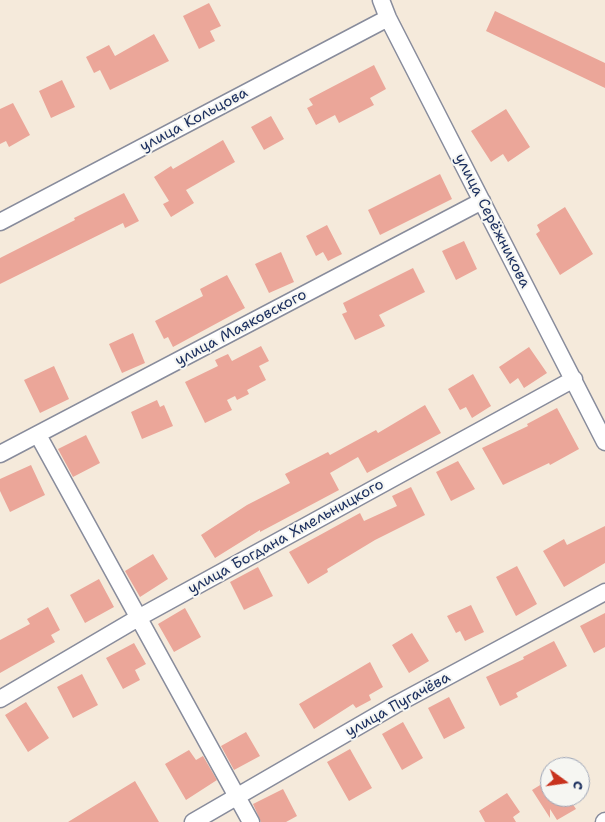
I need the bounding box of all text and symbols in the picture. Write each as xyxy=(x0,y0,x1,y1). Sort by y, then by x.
street label: улица Кольцова xyxy=(137,84,251,156)
street label: улица Серёжникова xyxy=(450,151,534,291)
street label: улица Маяковского xyxy=(172,286,310,370)
street label: улица Богдана Хмельницкого xyxy=(185,476,387,598)
street label: улица Пугачёва xyxy=(342,669,454,741)
north arrow xyxy=(540,757,590,807)
text: С xyxy=(569,779,588,792)

